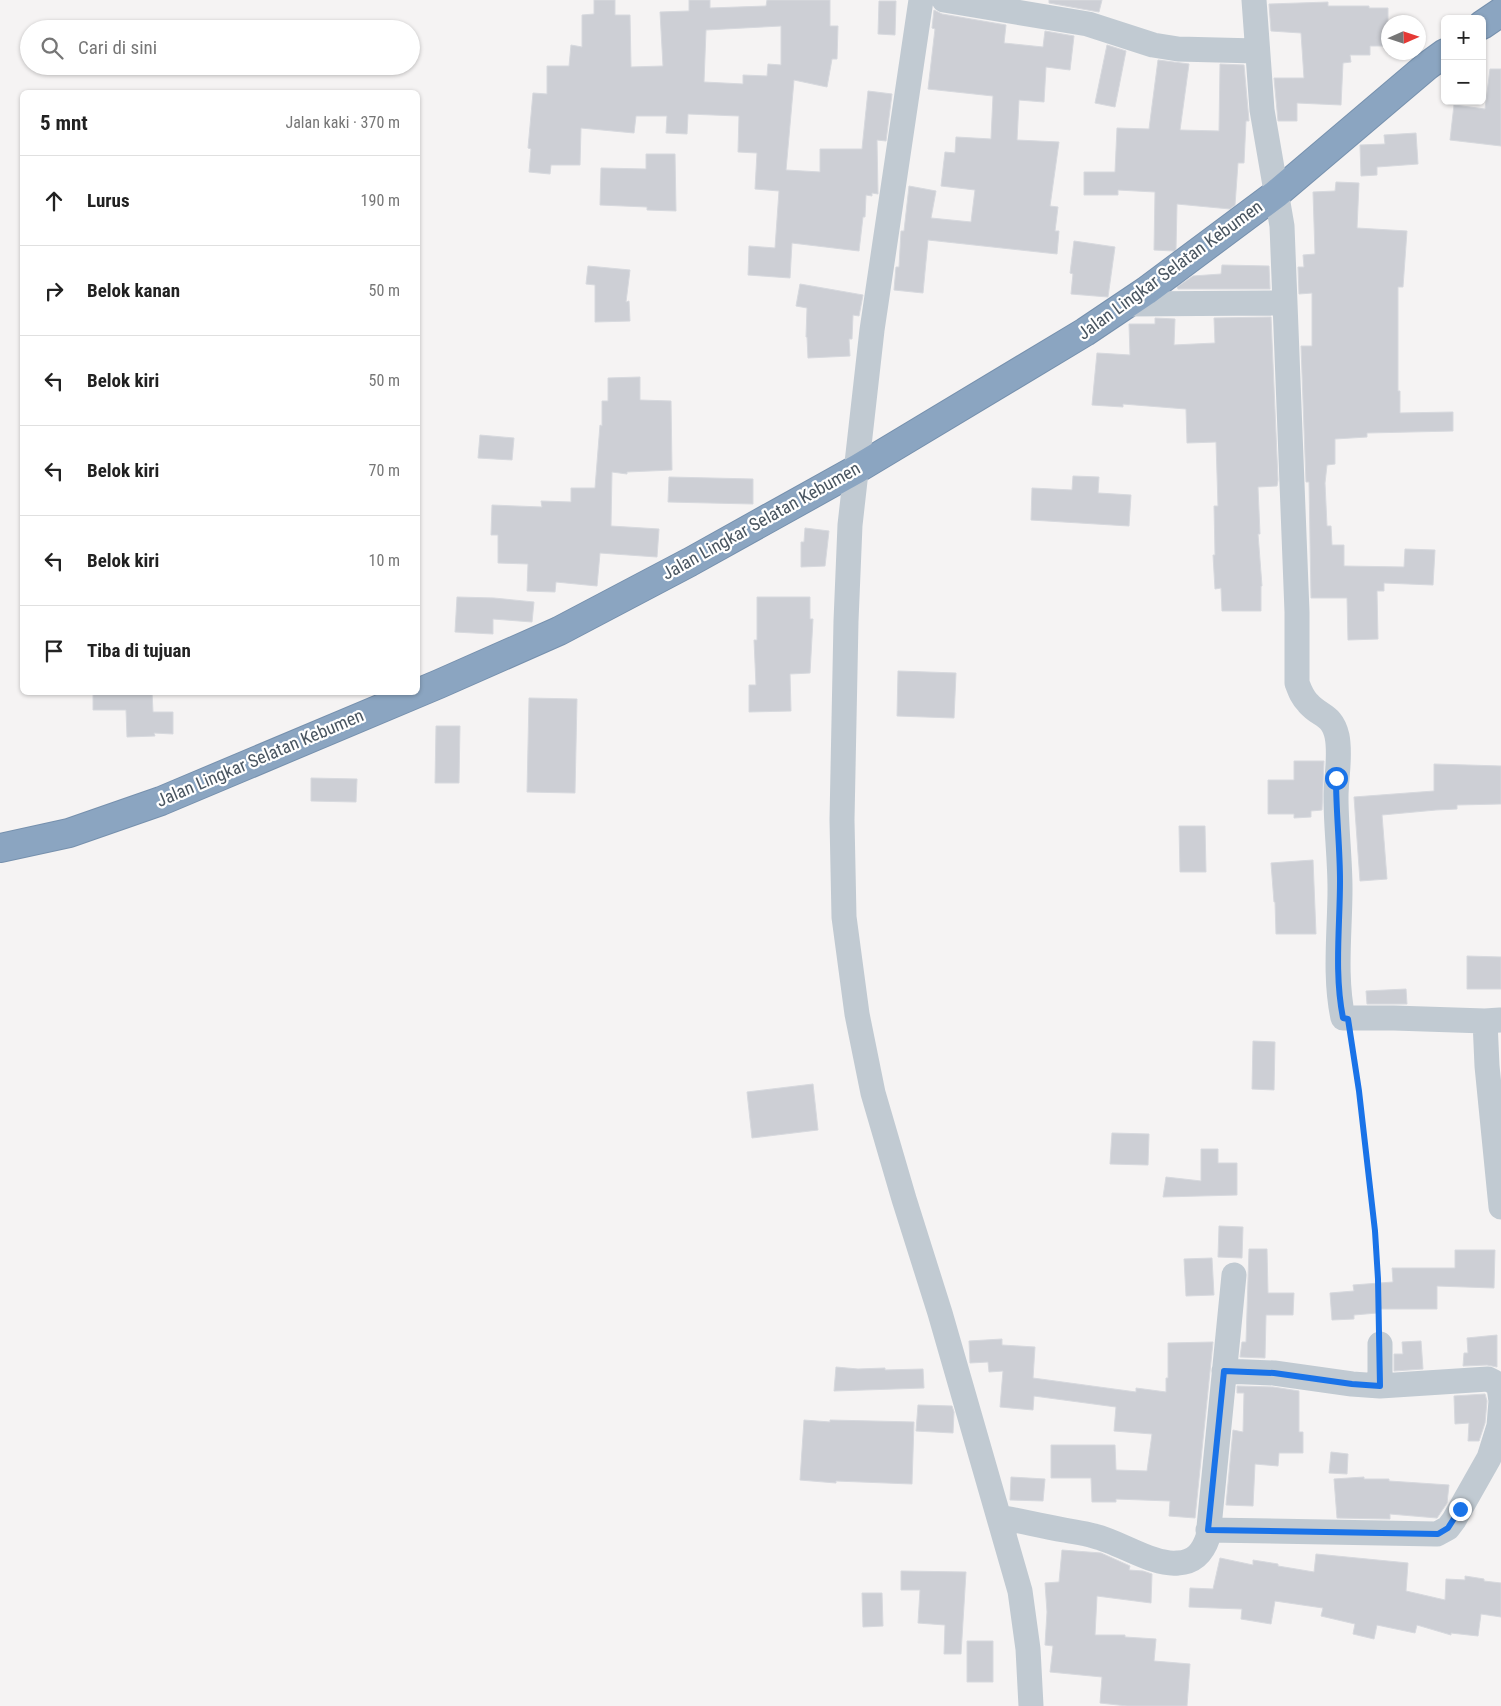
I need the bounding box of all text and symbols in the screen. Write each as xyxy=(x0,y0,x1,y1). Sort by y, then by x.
north arrow xyxy=(1381,15,1426,60)
map controls xyxy=(1441,15,1486,105)
button: + xyxy=(1441,15,1486,60)
search box xyxy=(20,20,420,75)
icon: search xyxy=(38,34,66,62)
text: Cari di sini xyxy=(78,36,157,59)
button: − xyxy=(1441,60,1486,105)
text: 5 mnt xyxy=(40,111,88,135)
text: Jalan kaki · 370 m xyxy=(285,113,400,132)
icon: ahead xyxy=(40,187,68,215)
text: Lurus xyxy=(87,189,130,212)
text: 190 m xyxy=(361,191,400,210)
street label: Jalan Lingkar Selatan Kebumen xyxy=(1073,196,1266,344)
icon: right xyxy=(40,277,68,305)
text: Belok kanan xyxy=(87,279,180,302)
text: 50 m xyxy=(368,281,400,300)
icon: left xyxy=(40,367,68,395)
text: Belok kiri xyxy=(87,369,159,392)
text: 50 m xyxy=(368,371,400,390)
icon: left xyxy=(40,457,68,485)
street label: Jalan Lingkar Selatan Kebumen xyxy=(658,457,863,584)
text: Belok kiri xyxy=(87,459,159,482)
text: 70 m xyxy=(368,461,400,480)
icon: left xyxy=(40,547,68,575)
text: Belok kiri xyxy=(87,549,159,572)
text: 10 m xyxy=(368,551,400,570)
icon: arrive xyxy=(40,637,68,665)
text: Tiba di tujuan xyxy=(87,639,191,662)
street label: Jalan Lingkar Selatan Kebumen xyxy=(153,704,367,811)
route start xyxy=(1325,767,1348,790)
route end xyxy=(1449,1498,1472,1521)

